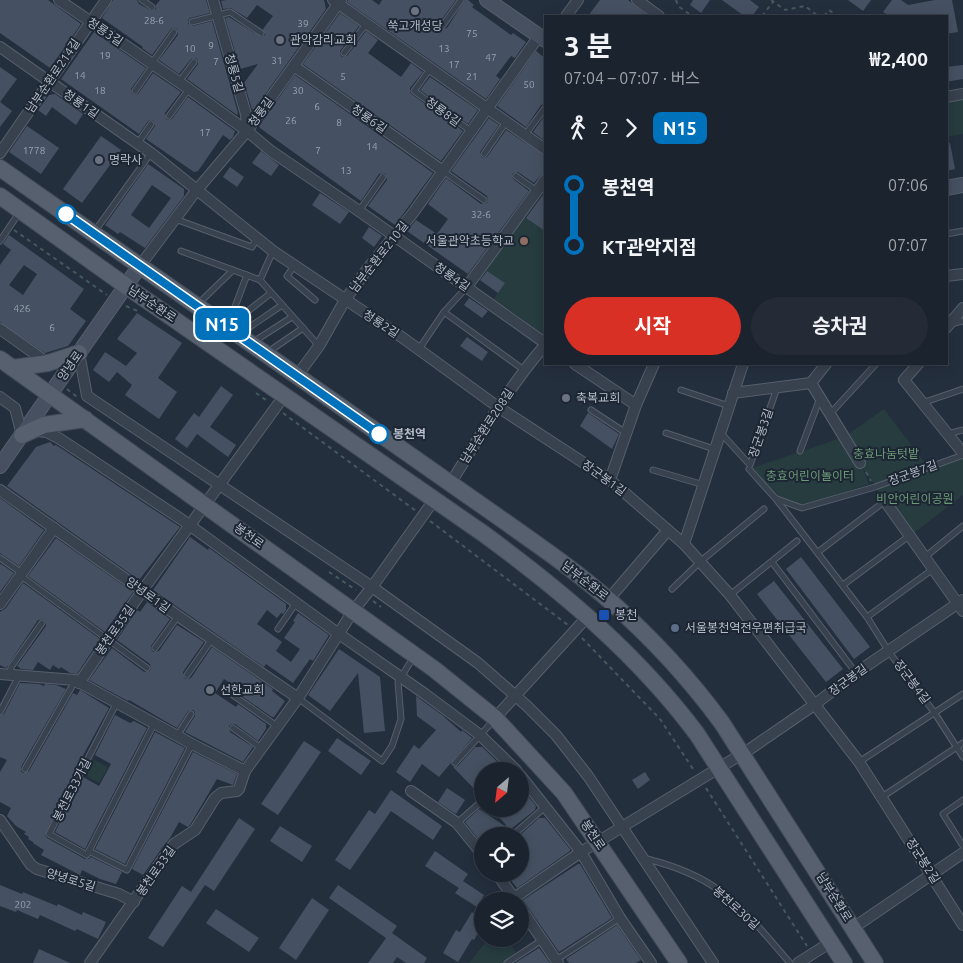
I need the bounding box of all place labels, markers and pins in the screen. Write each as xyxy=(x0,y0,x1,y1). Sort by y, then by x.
marker: 쑥고개성당 xyxy=(409,5,421,17)
place label: 쑥고개성당 xyxy=(387,19,443,32)
place label: 관악감리교회 xyxy=(290,33,356,46)
marker: 관악감리교회 xyxy=(274,34,286,46)
place label: 명락사 xyxy=(109,153,142,166)
marker: 명락사 xyxy=(93,154,105,166)
unlabelled marker xyxy=(56,204,76,224)
place label: 서울관악초등학교 xyxy=(426,234,514,247)
marker: 서울관악초등학교 xyxy=(518,235,530,247)
place label: 축복교회 xyxy=(576,391,620,404)
marker: 축복교회 xyxy=(560,392,572,404)
marker: 봉천역 xyxy=(369,424,389,444)
place label: 봉천역 xyxy=(393,427,426,440)
marker: 봉천 xyxy=(597,608,611,622)
place label: 봉천 xyxy=(615,608,637,621)
place label: 서울봉천역전우편취급국 xyxy=(685,621,806,634)
marker: 서울봉천역전우편취급국 xyxy=(669,622,681,634)
place label: 선한교회 xyxy=(220,683,264,696)
marker: 선한교회 xyxy=(204,684,216,696)

